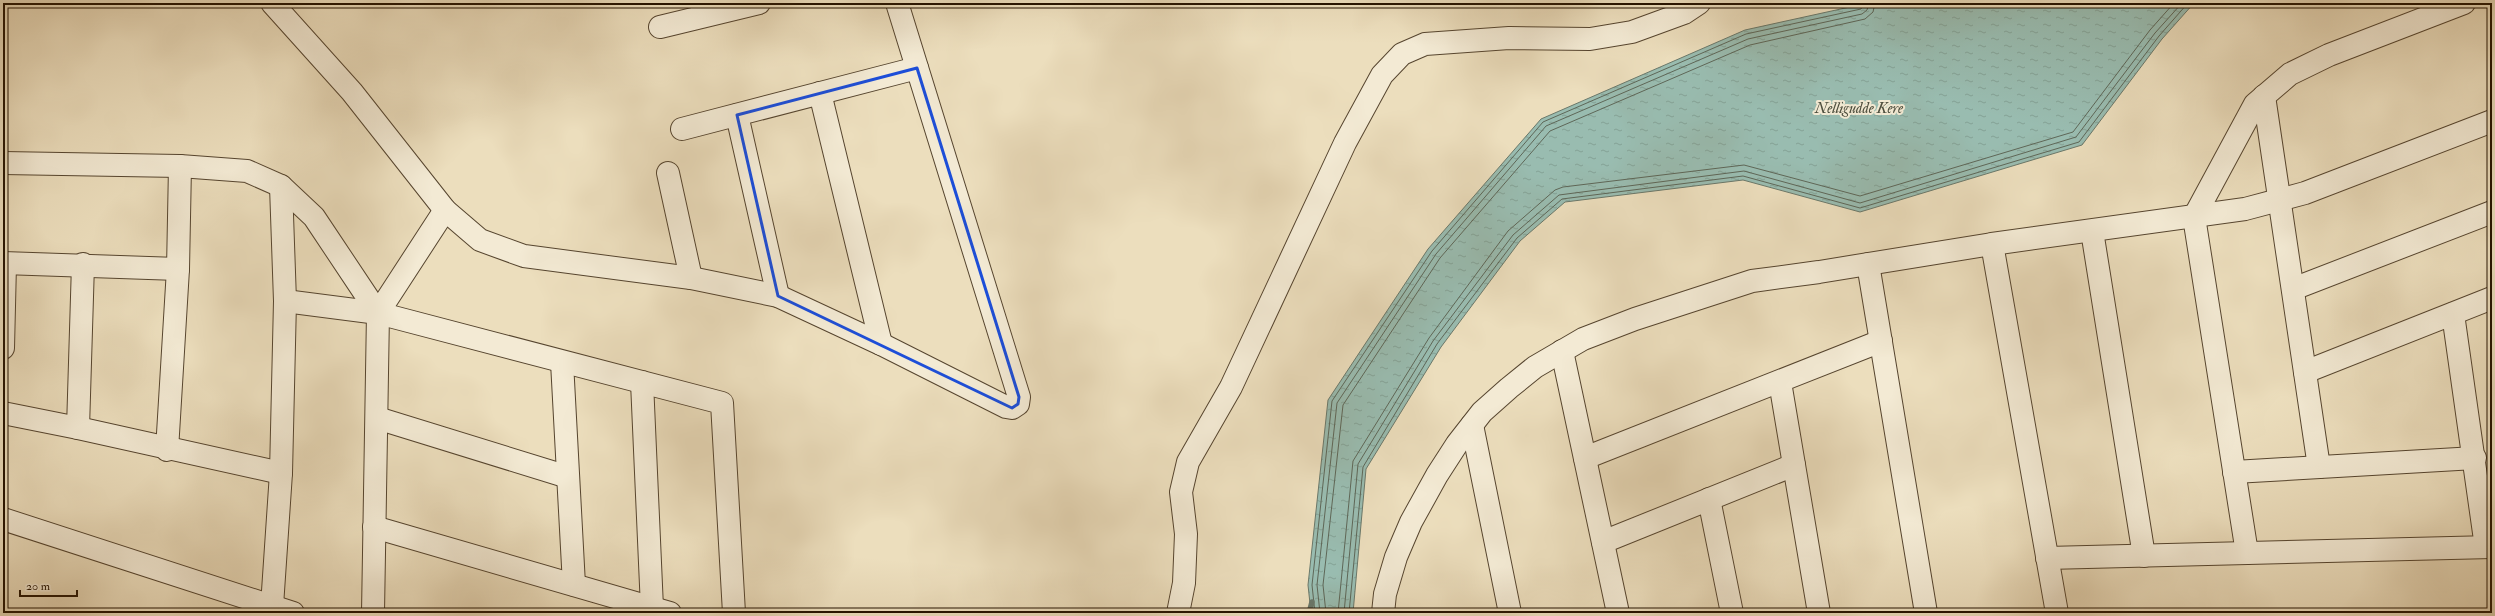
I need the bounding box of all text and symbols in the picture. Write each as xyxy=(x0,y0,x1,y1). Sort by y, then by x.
water label: Nelligudde Kere xyxy=(1814,99,1904,118)
scale bar xyxy=(20,572,77,598)
text: 20 m xyxy=(26,579,51,594)

